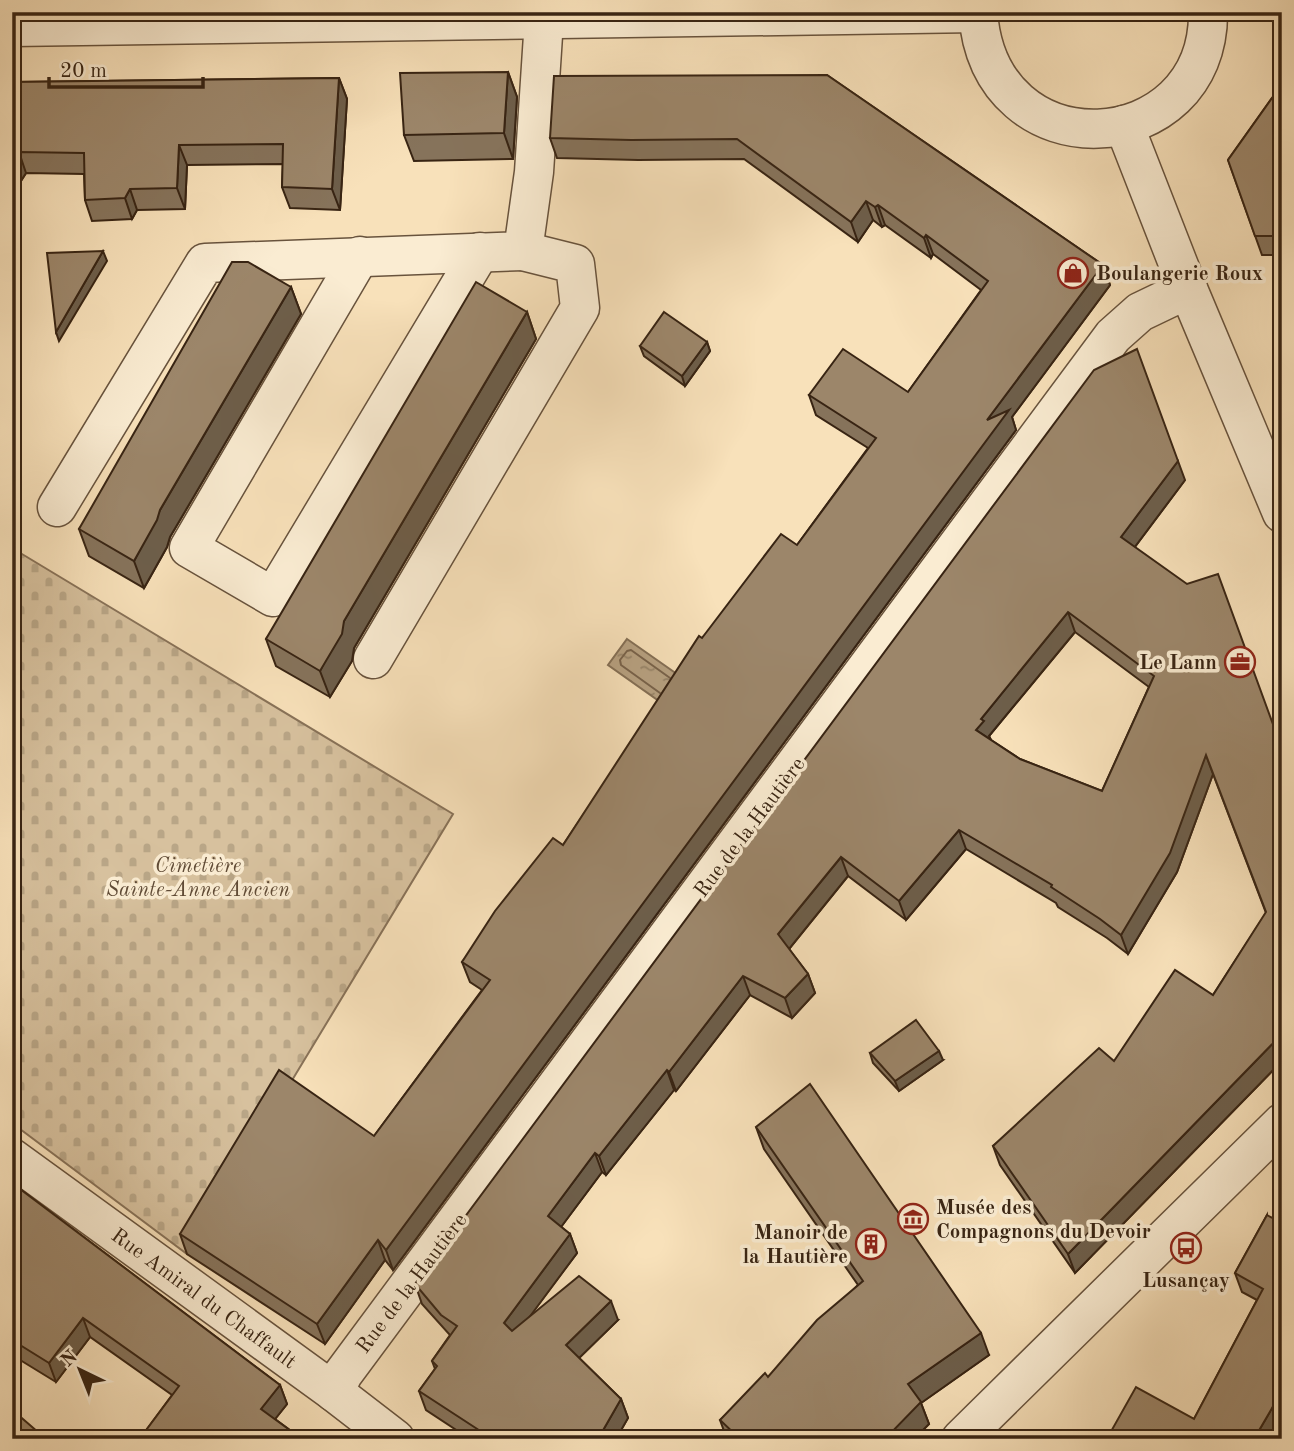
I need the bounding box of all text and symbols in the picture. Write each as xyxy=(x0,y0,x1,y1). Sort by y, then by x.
scale bar xyxy=(49,46,203,90)
text: 20 m xyxy=(60,61,107,82)
shop icon: Boulangerie Roux xyxy=(1056,256,1090,290)
place label: Boulangerie Roux xyxy=(1096,264,1263,285)
office icon: Le Lann xyxy=(1223,645,1257,679)
place label: Le Lann xyxy=(1139,653,1217,674)
street label: Rue de la Hautière xyxy=(691,754,810,902)
park label: Cimetière Sainte-Anne Ancien xyxy=(106,856,290,901)
place label: Musée des Compagnons du Devoir xyxy=(936,1198,1151,1243)
museum icon: Musée des Compagnons du Devoir xyxy=(896,1202,930,1236)
street label: Rue de la Hautière xyxy=(353,1210,472,1358)
place label: Manoir de la Hautière xyxy=(743,1223,848,1268)
street label: Rue Amiral du Chaffault xyxy=(107,1225,300,1373)
building icon: Manoir de la Hautière xyxy=(854,1227,888,1261)
bus stop icon: Lusançay xyxy=(1169,1231,1203,1265)
place label: Lusançay xyxy=(1142,1271,1230,1292)
north arrow xyxy=(46,1336,116,1406)
text: N xyxy=(58,1347,82,1371)

